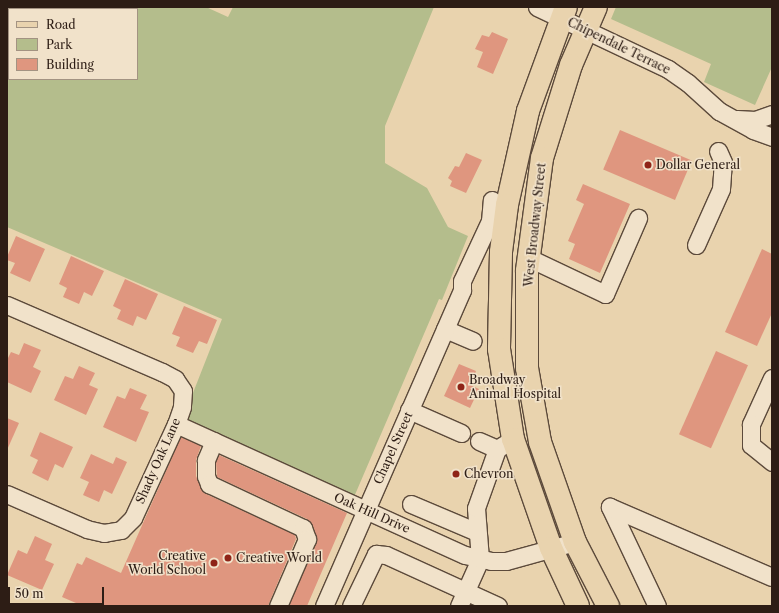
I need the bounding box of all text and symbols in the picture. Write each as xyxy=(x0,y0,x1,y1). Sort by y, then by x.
legend xyxy=(8,8,138,80)
street label: Chipendale Terrace xyxy=(565,15,673,77)
text: Road xyxy=(46,17,76,32)
text: Park xyxy=(46,37,72,52)
text: Building xyxy=(46,57,94,72)
place label: Dollar General xyxy=(656,158,740,172)
marker: Dollar General xyxy=(643,160,653,170)
street label: West Broadway Street xyxy=(521,162,549,288)
place label: Broadway Animal Hospital xyxy=(469,373,561,401)
marker: Broadway Animal Hospital xyxy=(456,382,466,392)
street label: Chapel Street xyxy=(371,409,415,487)
street label: Shady Oak Lane xyxy=(133,416,183,506)
place label: Chevron xyxy=(464,467,514,481)
marker: Chevron xyxy=(451,469,461,479)
street label: Oak Hill Drive xyxy=(332,490,412,536)
place label: Creative World School xyxy=(128,549,206,577)
place label: Creative World xyxy=(236,551,322,565)
marker: Creative World xyxy=(223,553,233,563)
marker: Creative World School xyxy=(209,558,219,568)
scale bar xyxy=(10,579,106,605)
text: 50 m xyxy=(15,586,44,601)

